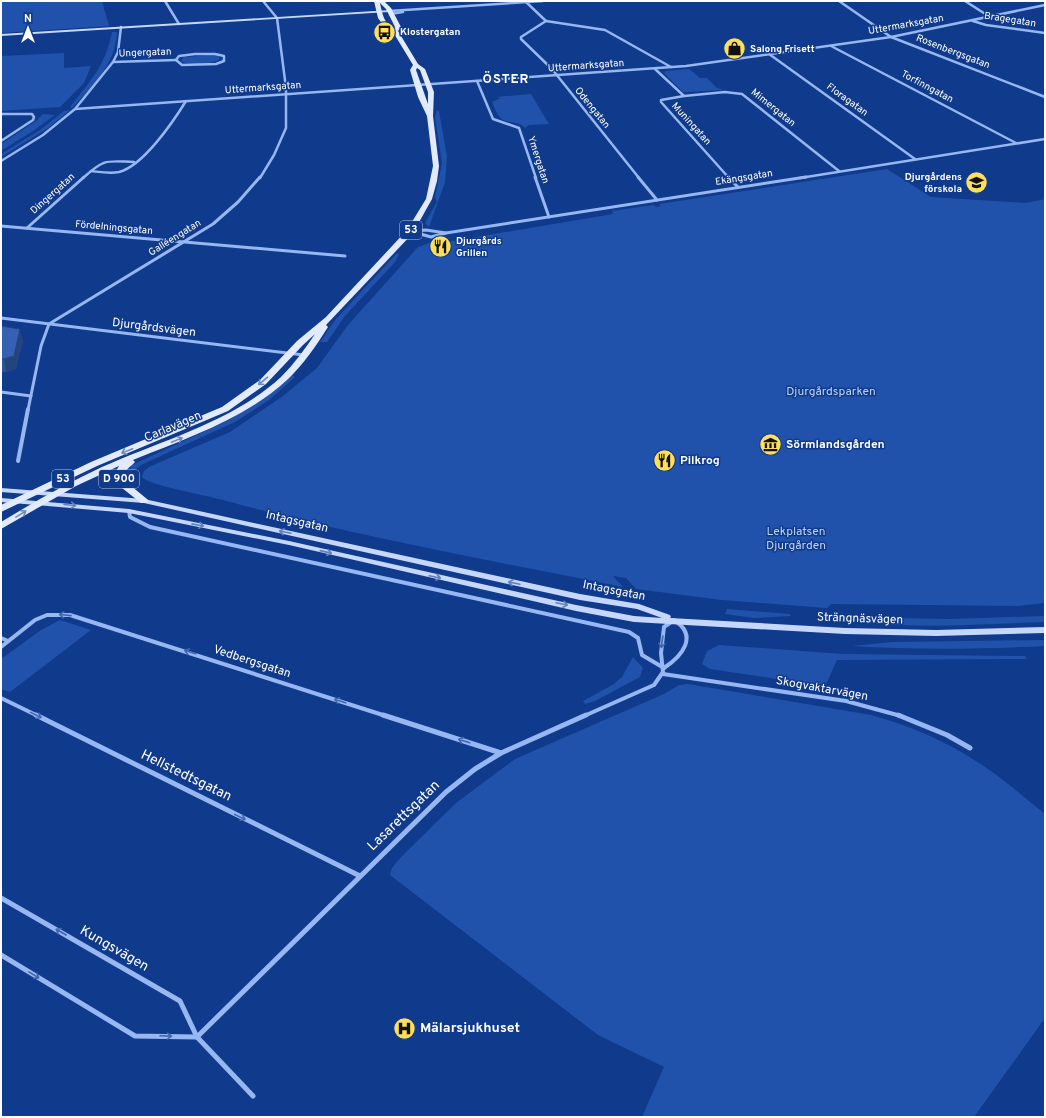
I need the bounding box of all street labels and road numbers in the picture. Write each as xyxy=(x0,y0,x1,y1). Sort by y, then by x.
street label: Bragegatan xyxy=(983,9,1037,31)
street label: Uttermarksgatan xyxy=(867,12,945,38)
street label: Rosenbergsgatan xyxy=(914,32,992,72)
street label: Ungergatan xyxy=(118,46,172,60)
street label: Uttermarksgatan xyxy=(547,57,625,75)
street label: Torfinngatan xyxy=(899,68,955,106)
street label: Uttermarksgatan xyxy=(224,79,302,97)
street label: Floragatan xyxy=(824,81,870,119)
street label: Odengatan xyxy=(571,85,613,131)
street label: Mimergatan xyxy=(748,86,798,130)
street label: Muningatan xyxy=(668,100,714,148)
street label: Ymergatan xyxy=(524,135,552,185)
street label: Ekängsgatan xyxy=(714,167,774,189)
street label: Dingergatan xyxy=(28,171,78,217)
street label: Galléengatan xyxy=(146,217,204,259)
street label: Fördelningsgatan xyxy=(75,218,153,238)
road number: 53 xyxy=(400,221,422,239)
street label: Djurgårdsvägen xyxy=(111,315,197,341)
street label: Carlavägen xyxy=(142,408,204,446)
road number: 53 xyxy=(52,470,74,488)
road number: D 900 xyxy=(99,470,139,488)
street label: Intagsgatan xyxy=(264,507,330,537)
street label: Intagsgatan xyxy=(581,577,647,605)
street label: Strängnäsvägen xyxy=(817,609,903,629)
street label: Vedbergsgatan xyxy=(211,642,293,682)
street label: Skogvaktarvägen xyxy=(775,673,869,705)
street label: Hellstedtsgatan xyxy=(138,747,234,805)
street label: Lasarettsgatan xyxy=(364,777,444,855)
street label: Kungsvägen xyxy=(76,922,152,976)

